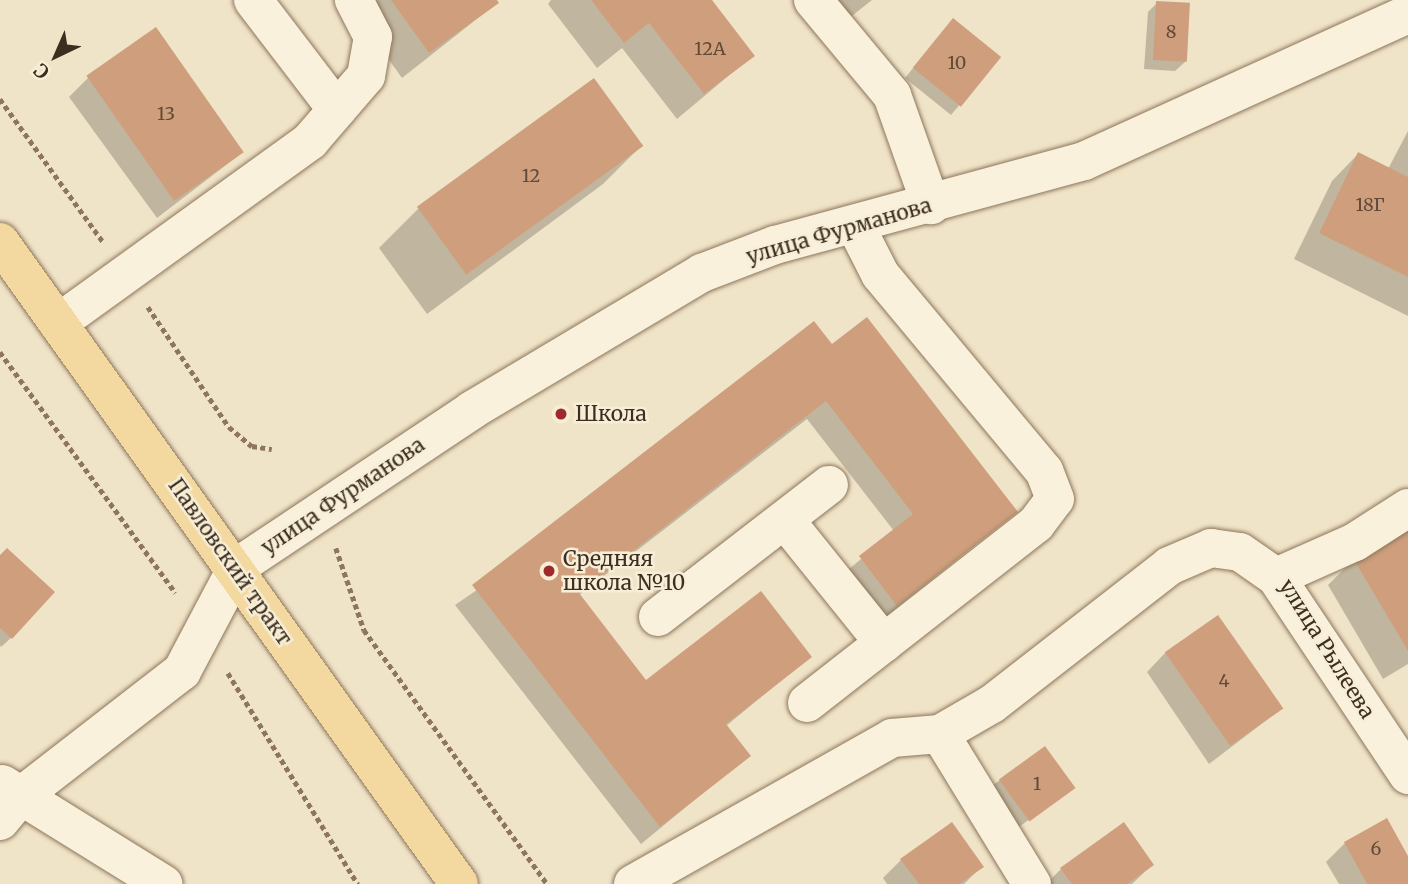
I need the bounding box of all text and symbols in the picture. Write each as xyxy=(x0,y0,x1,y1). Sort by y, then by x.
north arrow xyxy=(21,21,91,91)
house number: 8 xyxy=(1166,21,1176,43)
house number: 12А xyxy=(694,38,726,60)
house number: 10 xyxy=(948,52,966,74)
text: С xyxy=(29,58,54,84)
house number: 13 xyxy=(157,103,175,125)
house number: 12 xyxy=(522,165,540,187)
street label: улица Фурманова xyxy=(743,192,935,270)
house number: 18Г xyxy=(1356,194,1384,216)
place label: Школа xyxy=(575,401,647,427)
marker: Школа xyxy=(553,406,569,422)
street label: улица Фурманова xyxy=(257,432,429,560)
street label: Павловский тракт xyxy=(163,474,297,650)
place label: Средняя школа №10 xyxy=(563,546,685,596)
marker: Средняя школа №10 xyxy=(541,563,557,579)
street label: улица Рылеева xyxy=(1274,575,1380,723)
house number: 4 xyxy=(1218,670,1230,692)
house number: 1 xyxy=(1033,773,1041,795)
house number: 6 xyxy=(1371,838,1381,860)

